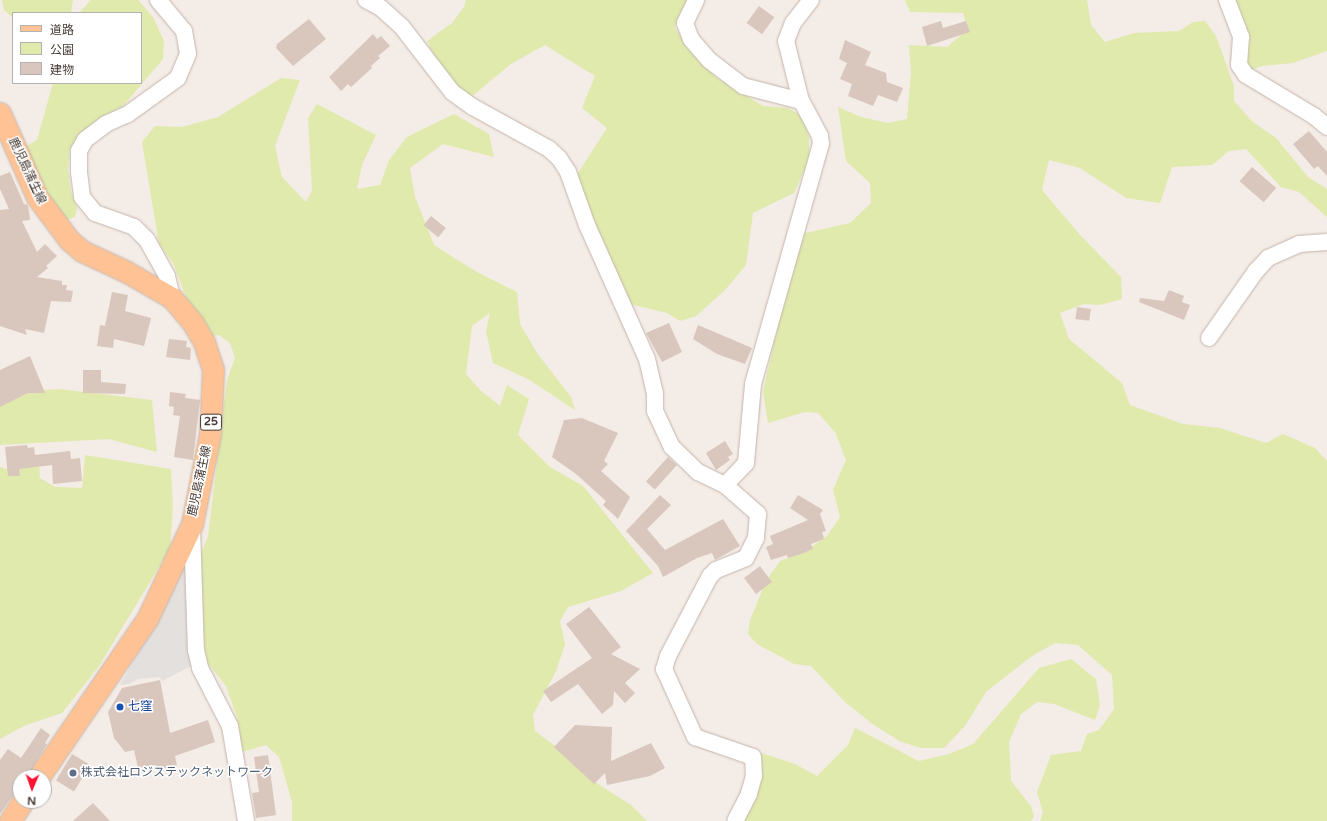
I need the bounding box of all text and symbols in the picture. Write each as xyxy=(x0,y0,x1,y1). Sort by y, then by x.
legend xyxy=(12,12,142,84)
text: 道路 xyxy=(50,23,74,37)
text: 公園 xyxy=(50,43,74,57)
text: 建物 xyxy=(50,63,74,77)
street label: 鹿児島蒲生線 xyxy=(5,135,49,207)
road number: 25 xyxy=(200,413,222,431)
street label: 鹿児島蒲生線 xyxy=(185,444,215,518)
place label: 七窪 xyxy=(128,700,152,714)
marker: 七窪 xyxy=(115,702,125,712)
place label: 株式会社ロジステックネットワーク xyxy=(81,766,273,780)
marker: 株式会社ロジステックネットワーク xyxy=(68,768,78,778)
north arrow xyxy=(12,769,52,809)
text: N xyxy=(27,794,36,807)

